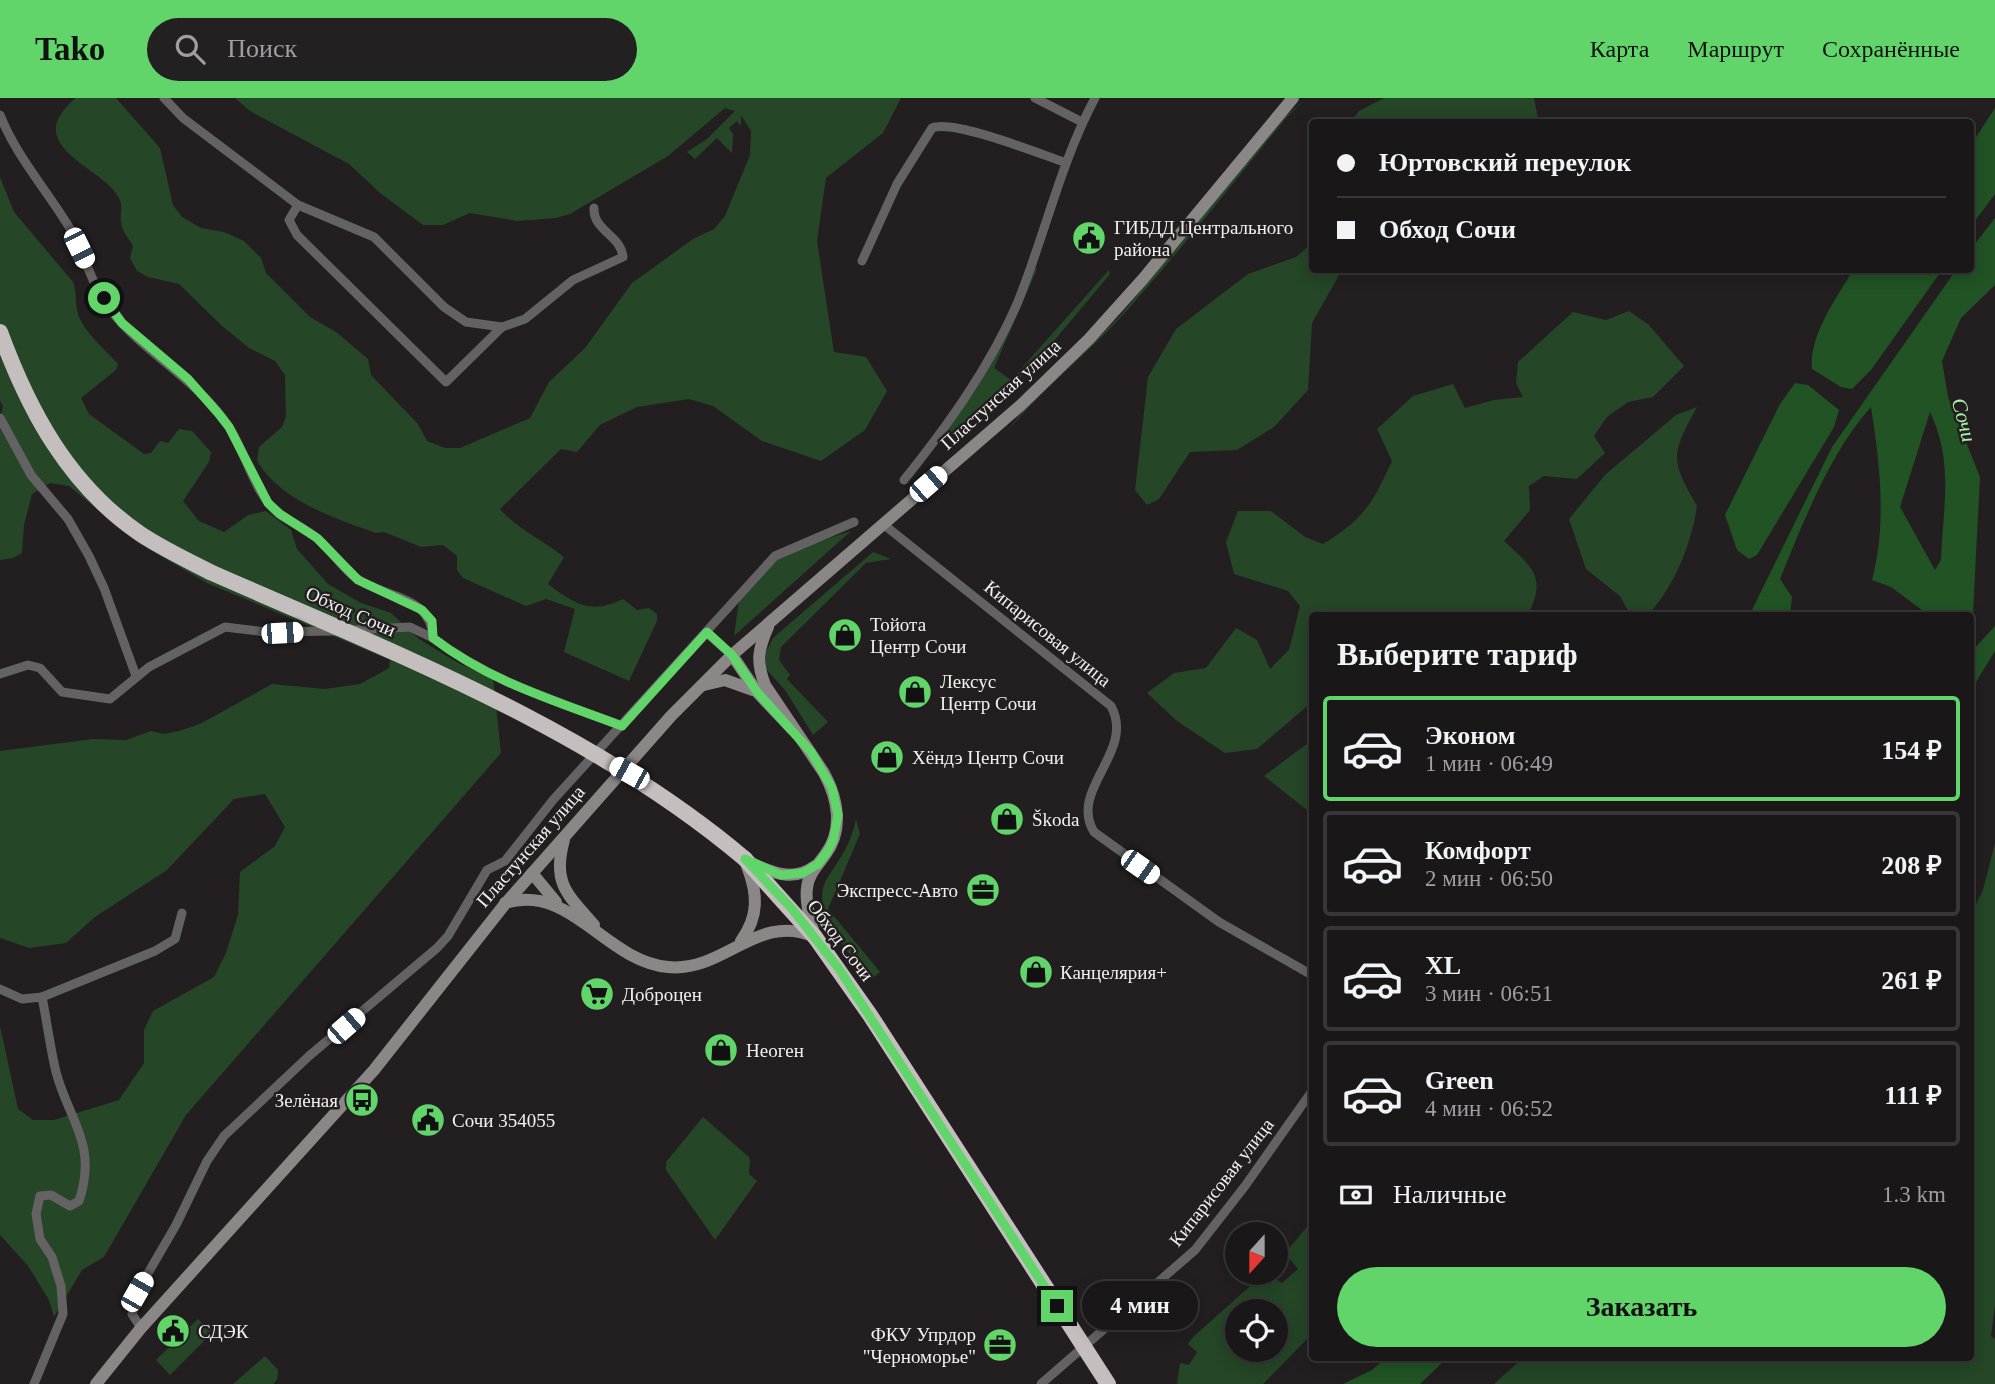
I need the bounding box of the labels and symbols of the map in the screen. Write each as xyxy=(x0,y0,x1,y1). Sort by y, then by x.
place label: ГИБДД Центрального района xyxy=(1114,217,1293,260)
public building icon: ГИБДД Центрального района xyxy=(1070,219,1108,257)
car xyxy=(61,225,98,271)
route start xyxy=(88,282,120,314)
street label: Пластунская улица xyxy=(936,335,1065,454)
water label: Сочи xyxy=(1947,395,1981,445)
car xyxy=(906,462,951,506)
street label: Кипарисовая улица xyxy=(980,576,1116,691)
street label: Обход Сочи xyxy=(303,582,399,641)
place label: Тойота Центр Сочи xyxy=(870,614,967,657)
shop icon: Тойота Центр Сочи xyxy=(826,616,864,654)
car xyxy=(261,621,304,645)
place label: Лексус Центр Сочи xyxy=(940,671,1037,714)
shop icon: Лексус Центр Сочи xyxy=(896,673,934,711)
shop icon: Хёндэ Центр Сочи xyxy=(868,738,906,776)
place label: Хёндэ Центр Сочи xyxy=(912,747,1064,768)
car xyxy=(606,754,653,792)
street label: Пластунская улица xyxy=(472,781,589,911)
shop icon: Škoda xyxy=(988,800,1026,838)
place label: Škoda xyxy=(1032,809,1080,830)
car xyxy=(1117,846,1164,888)
office icon: Экспресс-Авто xyxy=(964,871,1002,909)
place label: Экспресс-Авто xyxy=(837,880,958,901)
street label: Обход Сочи xyxy=(803,896,878,985)
shop icon: Канцелярия+ xyxy=(1017,953,1055,991)
place label: Канцелярия+ xyxy=(1060,962,1167,983)
supermarket icon: Доброцен xyxy=(578,975,616,1013)
place label: Доброцен xyxy=(622,984,702,1005)
car xyxy=(324,1004,369,1048)
shop icon: Неоген xyxy=(702,1031,740,1069)
place label: Неоген xyxy=(746,1040,804,1061)
bus stop icon: Зелёная xyxy=(343,1081,381,1119)
place label: Зелёная xyxy=(275,1090,338,1111)
public building icon: Сочи 354055 xyxy=(409,1101,447,1139)
place label: Сочи 354055 xyxy=(452,1110,555,1131)
street label: Кипарисовая улица xyxy=(1165,1114,1278,1250)
north arrow xyxy=(1225,1222,1288,1284)
car xyxy=(118,1269,157,1315)
callout: 4 мин xyxy=(1082,1282,1197,1330)
route end xyxy=(1041,1290,1073,1322)
public building icon: СДЭК xyxy=(154,1312,192,1350)
place label: СДЭК xyxy=(198,1321,249,1342)
place label: ФКУ Упрдор "Черноморье" xyxy=(863,1324,976,1367)
office icon: ФКУ Упрдор "Черноморье" xyxy=(981,1326,1019,1364)

